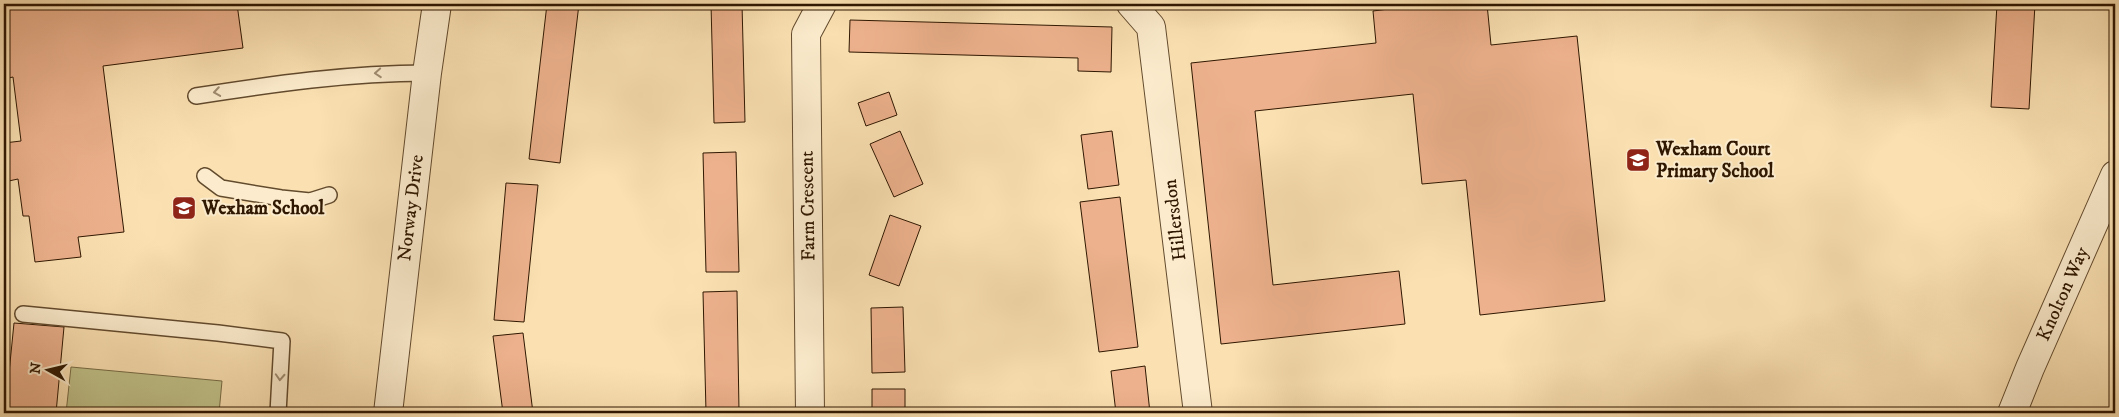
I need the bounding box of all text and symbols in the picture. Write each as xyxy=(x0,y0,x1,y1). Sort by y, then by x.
one-way arrow xyxy=(374,68,382,79)
one-way arrow xyxy=(213,87,222,97)
place label: Wexham Court Primary School xyxy=(1655,138,1774,183)
school or university icon: Wexham Court Primary School xyxy=(1625,147,1651,173)
street label: Farm Crescent xyxy=(796,151,820,261)
street label: Norway Drive xyxy=(393,153,429,263)
street label: Hillersdon xyxy=(1159,178,1191,262)
school or university icon: Wexham School xyxy=(171,195,197,221)
place label: Wexham School xyxy=(201,197,325,220)
street label: Knolton Way xyxy=(2032,242,2094,345)
north arrow xyxy=(22,344,72,394)
text: N xyxy=(26,361,46,375)
one-way arrow xyxy=(274,374,285,382)

